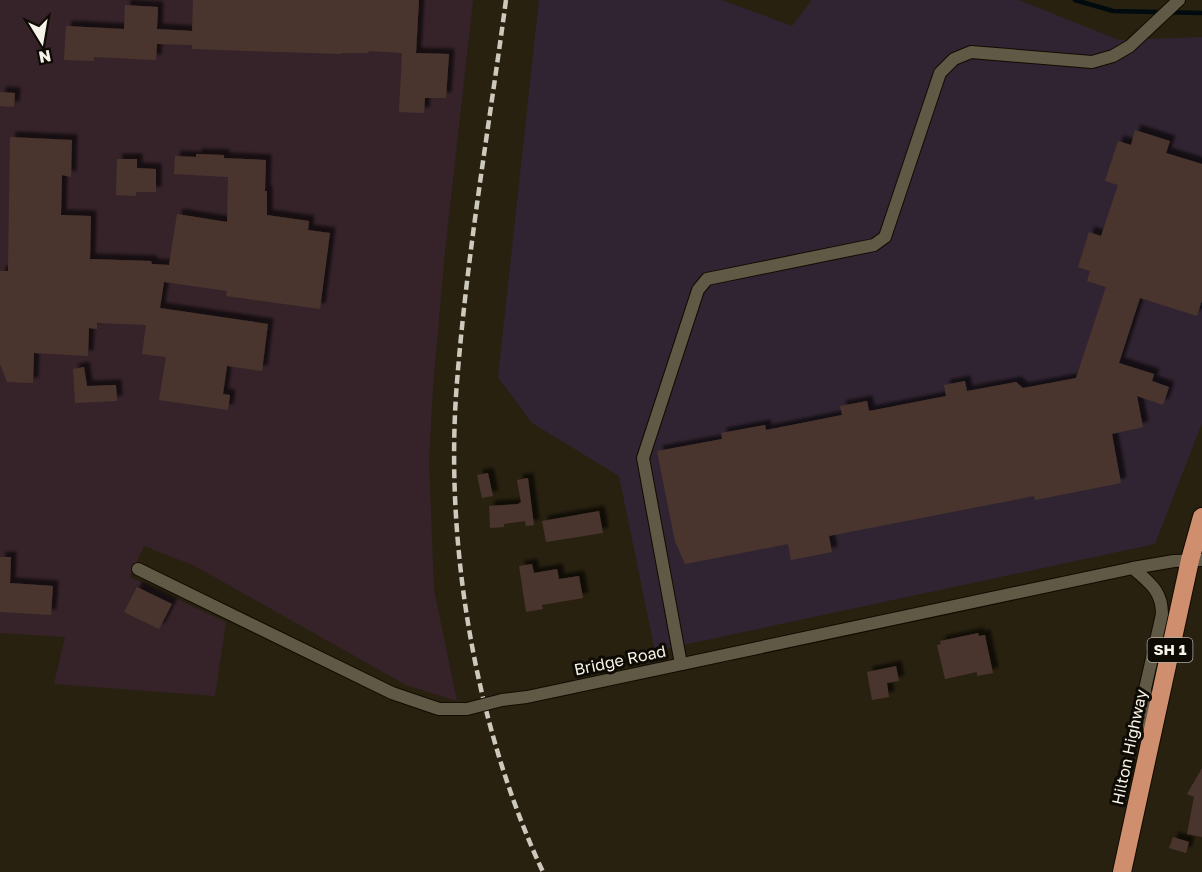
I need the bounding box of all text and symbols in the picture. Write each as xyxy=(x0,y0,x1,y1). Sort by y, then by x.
north arrow xyxy=(12,12,72,72)
text: N xyxy=(37,46,53,68)
road number: SH 1 xyxy=(1148,638,1192,662)
street label: Bridge Road xyxy=(572,641,668,679)
street label: Hilton Highway xyxy=(1107,687,1151,806)

